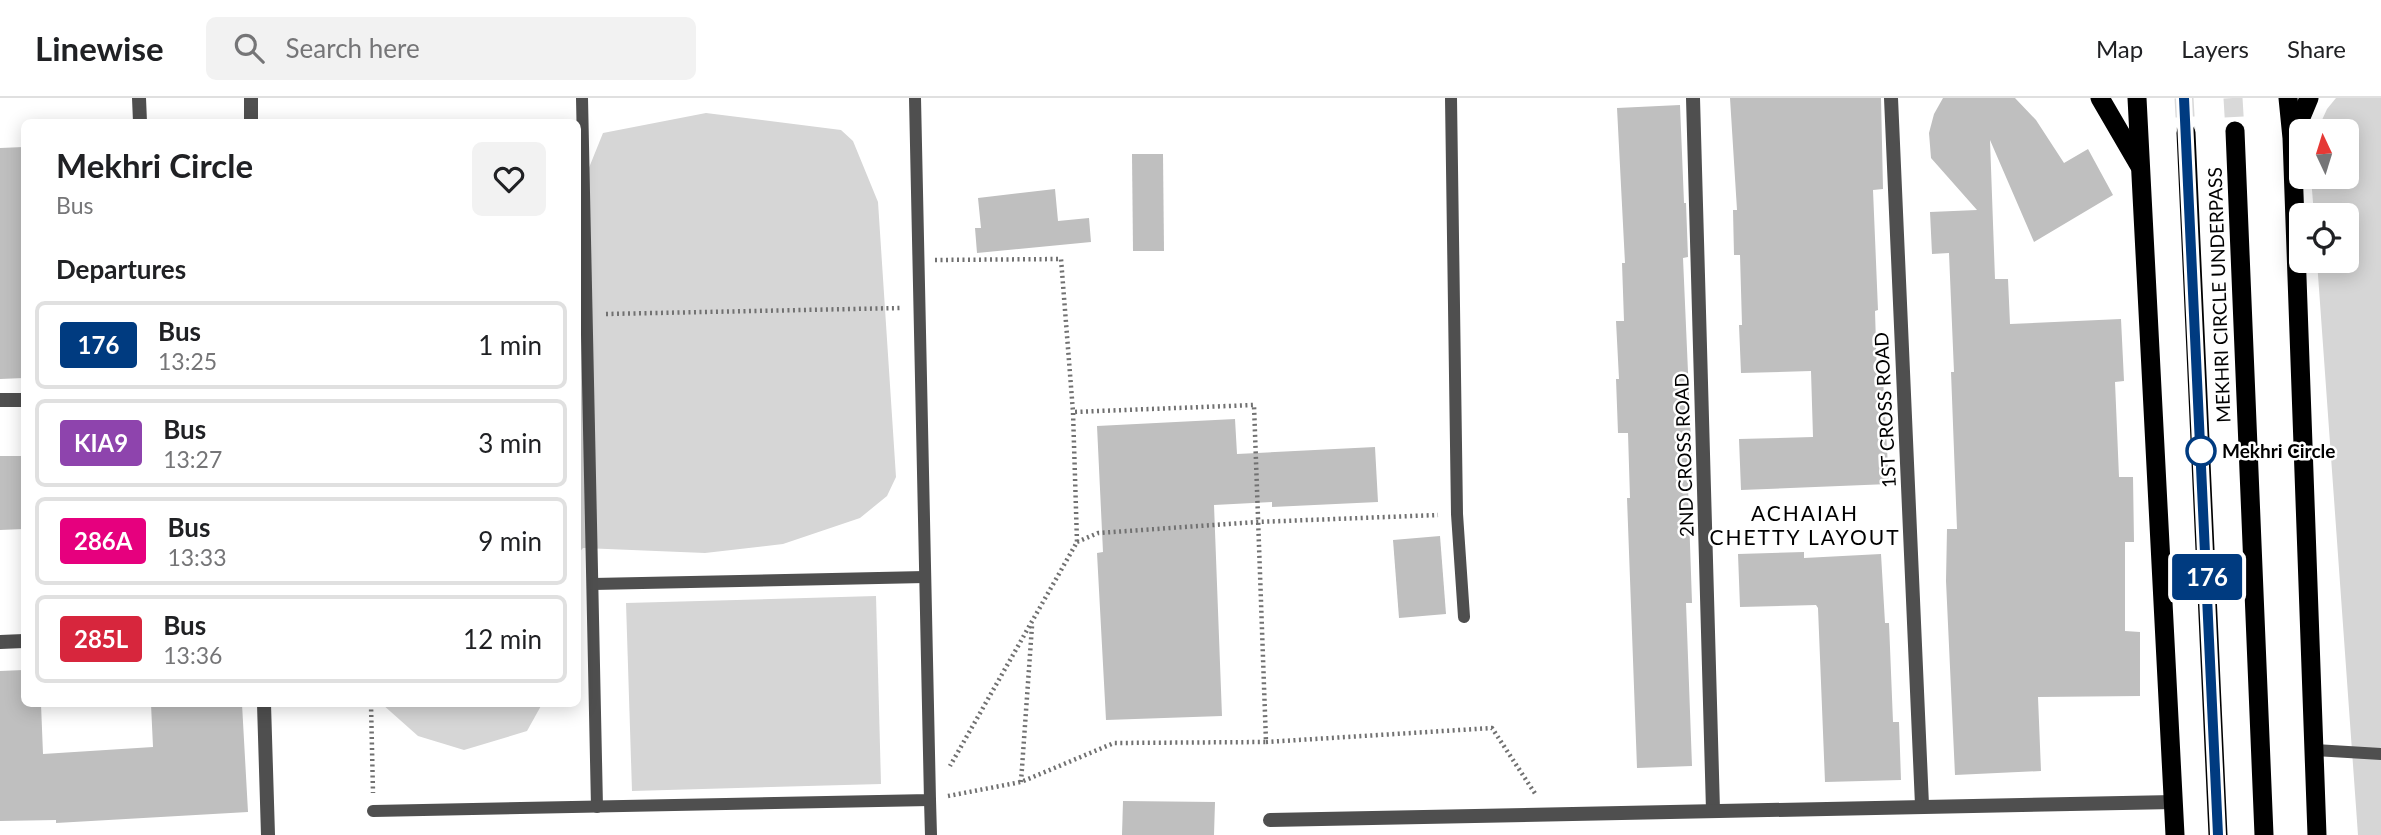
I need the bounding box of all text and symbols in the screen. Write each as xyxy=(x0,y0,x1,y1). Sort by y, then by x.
search box xyxy=(206,17,696,80)
text: Linewise xyxy=(35,28,164,68)
icon: search xyxy=(230,29,268,67)
text: Search here xyxy=(286,32,420,64)
text: Map xyxy=(2096,34,2143,63)
text: Layers xyxy=(2181,34,2249,63)
text: Share xyxy=(2287,34,2346,63)
north arrow xyxy=(2289,119,2359,189)
map controls xyxy=(2289,119,2359,273)
button: heart xyxy=(472,142,546,216)
text: Mekhri Circle xyxy=(56,145,253,185)
street label: MEKHRI CIRCLE UNDERPASS xyxy=(2203,167,2234,423)
text: Bus xyxy=(56,191,93,219)
button: locate xyxy=(2289,203,2359,273)
text: Departures xyxy=(56,253,186,285)
text: Bus xyxy=(158,315,201,347)
text: 1 min xyxy=(478,329,542,361)
text: 176 xyxy=(78,330,119,359)
street label: 1ST CROSS ROAD xyxy=(1869,332,1900,488)
text: 13:25 xyxy=(158,347,217,375)
street label: 2ND CROSS ROAD xyxy=(1669,373,1698,537)
text: Bus xyxy=(163,413,206,445)
text: 3 min xyxy=(478,427,542,459)
text: KIA9 xyxy=(74,428,128,457)
marker: Mekhri Circle xyxy=(2186,436,2216,466)
place label: Mekhri Circle xyxy=(2222,439,2335,462)
text: 13:27 xyxy=(163,445,222,473)
district label: ACHAIAH CHETTY LAYOUT xyxy=(1709,500,1901,549)
text: Bus xyxy=(167,511,210,543)
text: 9 min xyxy=(478,525,542,557)
text: 286A xyxy=(74,526,132,555)
text: 13:33 xyxy=(167,543,227,571)
line badge: 176 xyxy=(2167,554,2247,600)
text: 176 xyxy=(2186,562,2228,591)
text: Bus xyxy=(163,609,206,641)
text: 12 min xyxy=(463,623,542,655)
text: 285L xyxy=(74,624,128,653)
text: 13:36 xyxy=(163,641,222,669)

